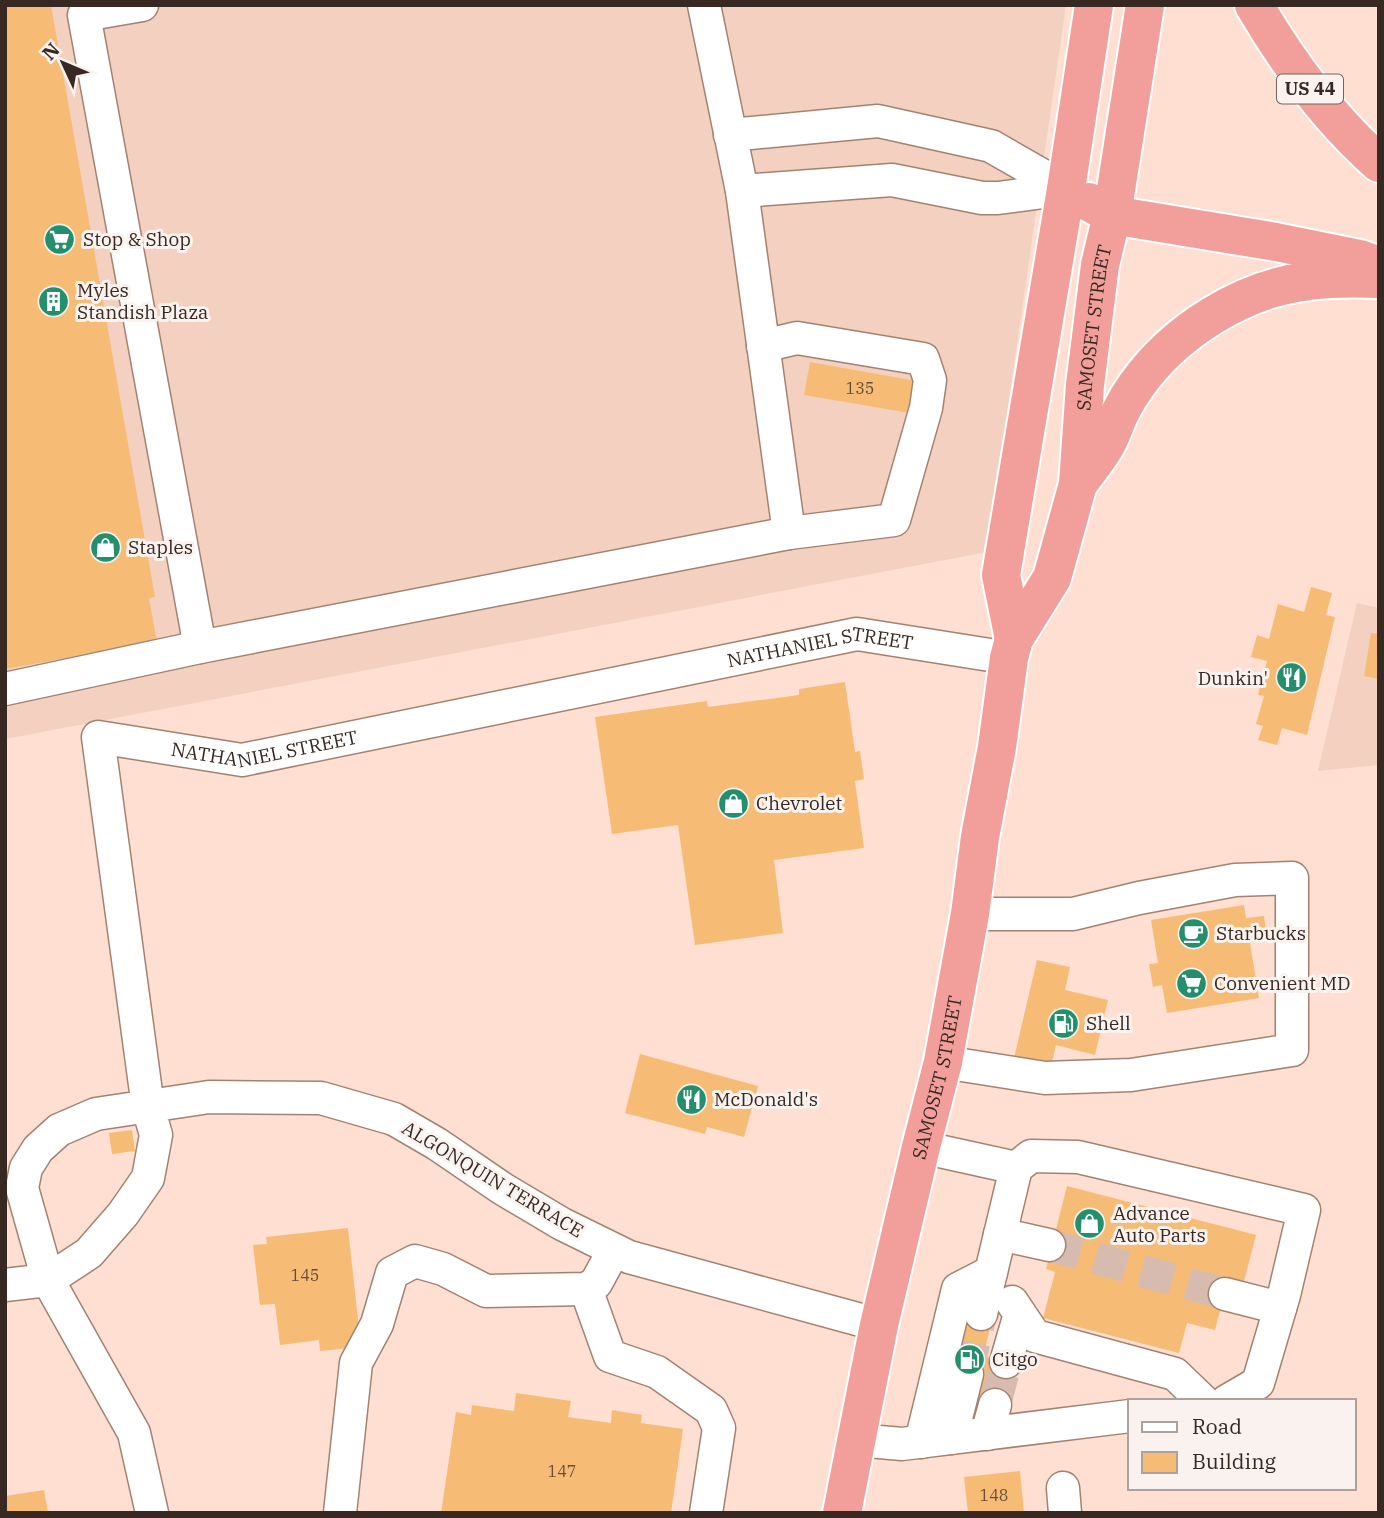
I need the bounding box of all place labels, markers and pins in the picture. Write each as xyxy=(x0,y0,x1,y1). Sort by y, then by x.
supermarket icon: Stop & Shop xyxy=(43,222,77,256)
place label: Stop & Shop xyxy=(83,227,191,251)
place label: Myles Standish Plaza xyxy=(77,278,208,324)
building icon: Myles Standish Plaza xyxy=(37,284,71,318)
shop icon: Staples xyxy=(88,530,122,564)
place label: Staples xyxy=(128,535,193,559)
restaurant icon: Dunkin' xyxy=(1274,661,1308,695)
place label: Dunkin' xyxy=(1198,666,1268,690)
shop icon: Chevrolet xyxy=(716,786,750,820)
place label: Chevrolet xyxy=(756,791,843,815)
cafe icon: Starbucks xyxy=(1176,916,1210,950)
place label: Starbucks xyxy=(1216,921,1306,945)
supermarket icon: Convenient MD xyxy=(1174,966,1208,1000)
place label: Convenient MD xyxy=(1214,971,1350,995)
fuel station icon: Shell xyxy=(1046,1006,1080,1040)
place label: Shell xyxy=(1086,1011,1131,1035)
restaurant icon: McDonald's xyxy=(674,1082,708,1116)
place label: McDonald's xyxy=(714,1087,818,1111)
place label: Advance Auto Parts xyxy=(1113,1201,1206,1247)
shop icon: Advance Auto Parts xyxy=(1073,1207,1107,1241)
fuel station icon: Citgo xyxy=(952,1342,986,1376)
place label: Citgo xyxy=(992,1347,1038,1371)

